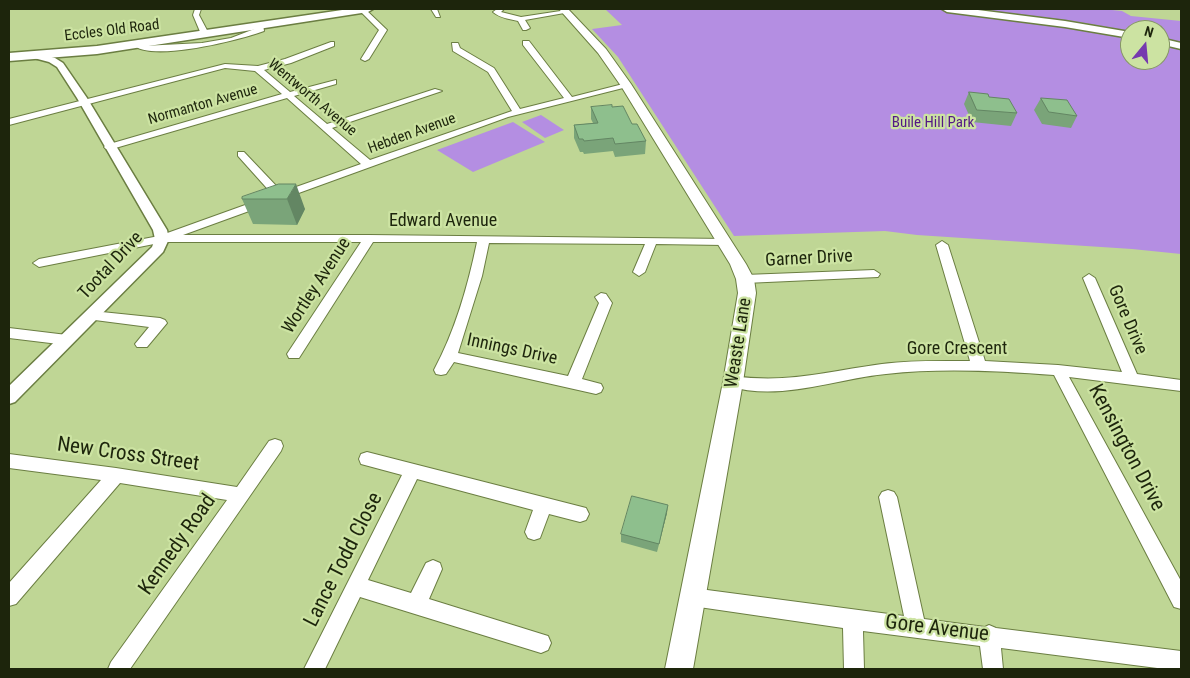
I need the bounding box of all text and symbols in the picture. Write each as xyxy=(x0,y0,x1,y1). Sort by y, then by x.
street label: Eccles Old Road xyxy=(64,16,160,46)
north arrow xyxy=(1120,20,1170,70)
text: N xyxy=(1143,23,1156,41)
street label: Wentworth Avenue xyxy=(264,56,360,140)
street label: Normanton Avenue xyxy=(146,81,260,129)
street label: Hebden Avenue xyxy=(366,110,458,158)
park label: Buile Hill Park xyxy=(892,114,974,132)
street label: Edward Avenue xyxy=(389,210,497,232)
street label: Tootal Drive xyxy=(74,228,148,304)
street label: Wortley Avenue xyxy=(278,234,356,338)
street label: Garner Drive xyxy=(765,246,853,272)
street label: Gore Drive xyxy=(1103,282,1151,358)
street label: Weaste Lane xyxy=(721,296,757,390)
street label: Innings Drive xyxy=(465,330,559,370)
street label: Gore Crescent xyxy=(907,338,1007,360)
street label: Kensington Drive xyxy=(1082,380,1170,516)
street label: New Cross Street xyxy=(55,433,201,477)
street label: Lance Todd Close xyxy=(299,489,389,631)
street label: Kennedy Road xyxy=(134,490,222,600)
street label: Gore Avenue xyxy=(884,610,990,648)

